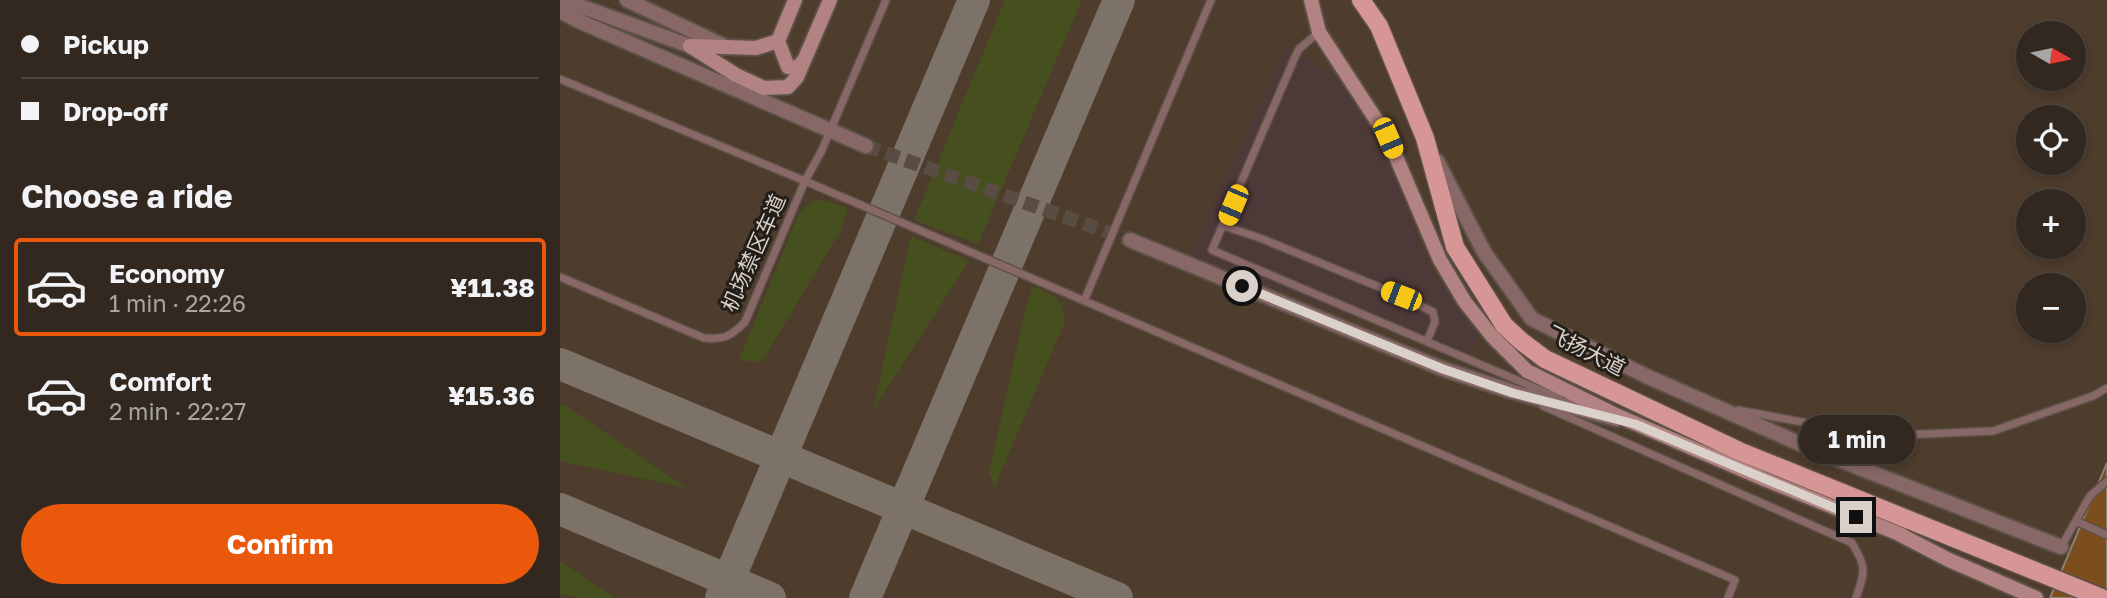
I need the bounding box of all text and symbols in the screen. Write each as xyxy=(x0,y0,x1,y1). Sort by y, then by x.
north arrow xyxy=(2016,21,2086,91)
map controls xyxy=(2016,21,2086,343)
text: Pickup xyxy=(63,29,149,60)
text: Drop-off xyxy=(63,96,168,127)
button: locate xyxy=(2016,105,2086,175)
car xyxy=(1371,115,1406,161)
text: Choose a ride xyxy=(21,177,233,215)
car xyxy=(1216,182,1251,228)
button: + xyxy=(2016,189,2086,259)
street label: 机场禁区车道 xyxy=(716,190,791,315)
icon: car xyxy=(25,256,88,319)
text: Economy xyxy=(109,258,225,289)
route start xyxy=(1226,270,1258,302)
text: ¥11.38 xyxy=(450,272,535,303)
button: − xyxy=(2016,273,2086,343)
car xyxy=(1378,279,1425,313)
text: 1 min · 22:26 xyxy=(109,289,246,317)
street label: 飞扬大道 xyxy=(1543,319,1630,381)
icon: car xyxy=(25,364,88,427)
text: Comfort xyxy=(109,366,212,397)
text: ¥15.36 xyxy=(448,380,535,411)
text: 2 min · 22:27 xyxy=(109,397,246,425)
callout: 1 min xyxy=(1798,416,1914,464)
text: 1 min xyxy=(1828,425,1886,453)
route end xyxy=(1840,501,1872,533)
button: Confirm xyxy=(21,504,539,584)

